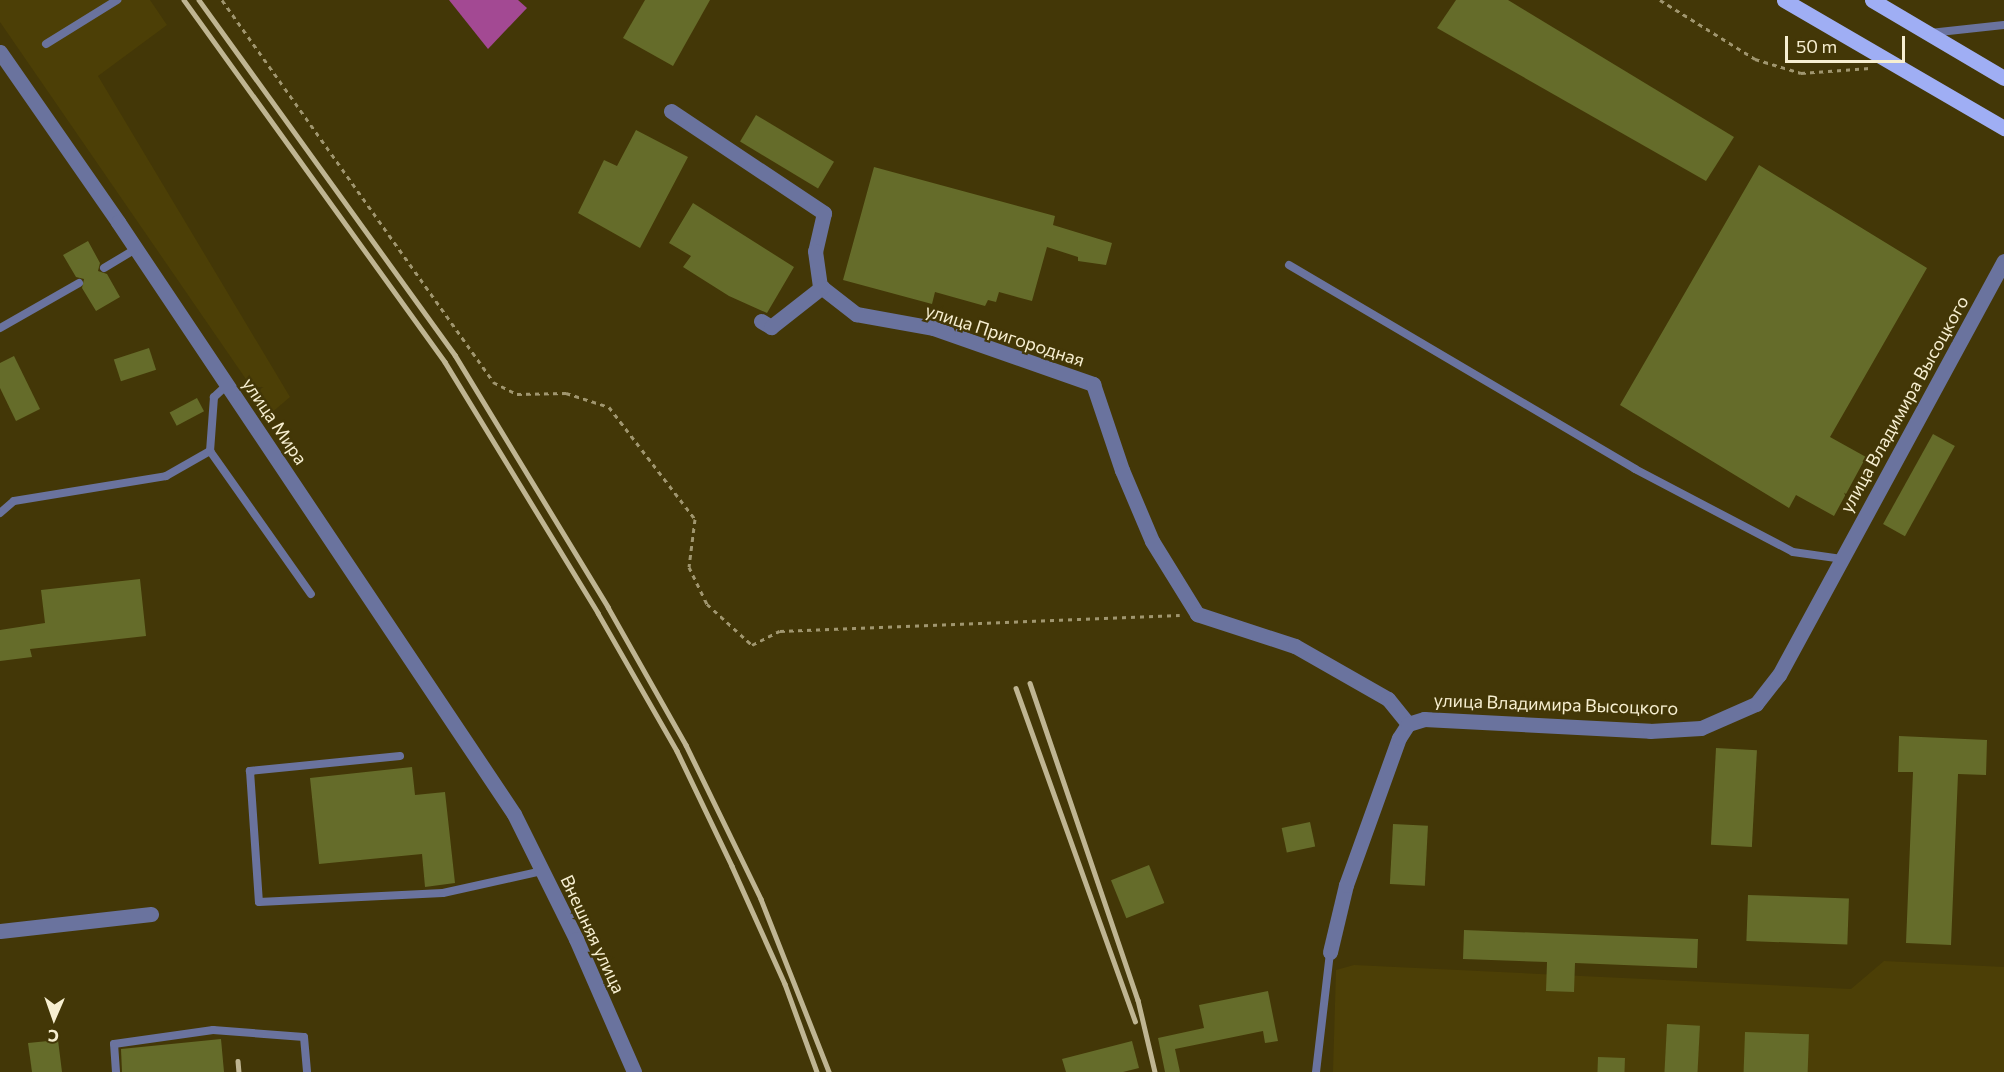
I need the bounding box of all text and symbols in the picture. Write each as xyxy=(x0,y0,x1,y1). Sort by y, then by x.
scale bar xyxy=(1788,24,1908,62)
text: 50 m xyxy=(1796,35,1837,57)
street label: улица Владимира Высоцкого xyxy=(1835,292,1973,516)
street label: улица Пригородная xyxy=(923,299,1087,371)
street label: улица Мира xyxy=(238,373,312,469)
street label: улица Владимира Высоцкого xyxy=(1433,689,1679,719)
street label: Внешняя улица xyxy=(556,871,630,997)
north arrow xyxy=(24,988,84,1048)
text: С xyxy=(48,1027,59,1046)

